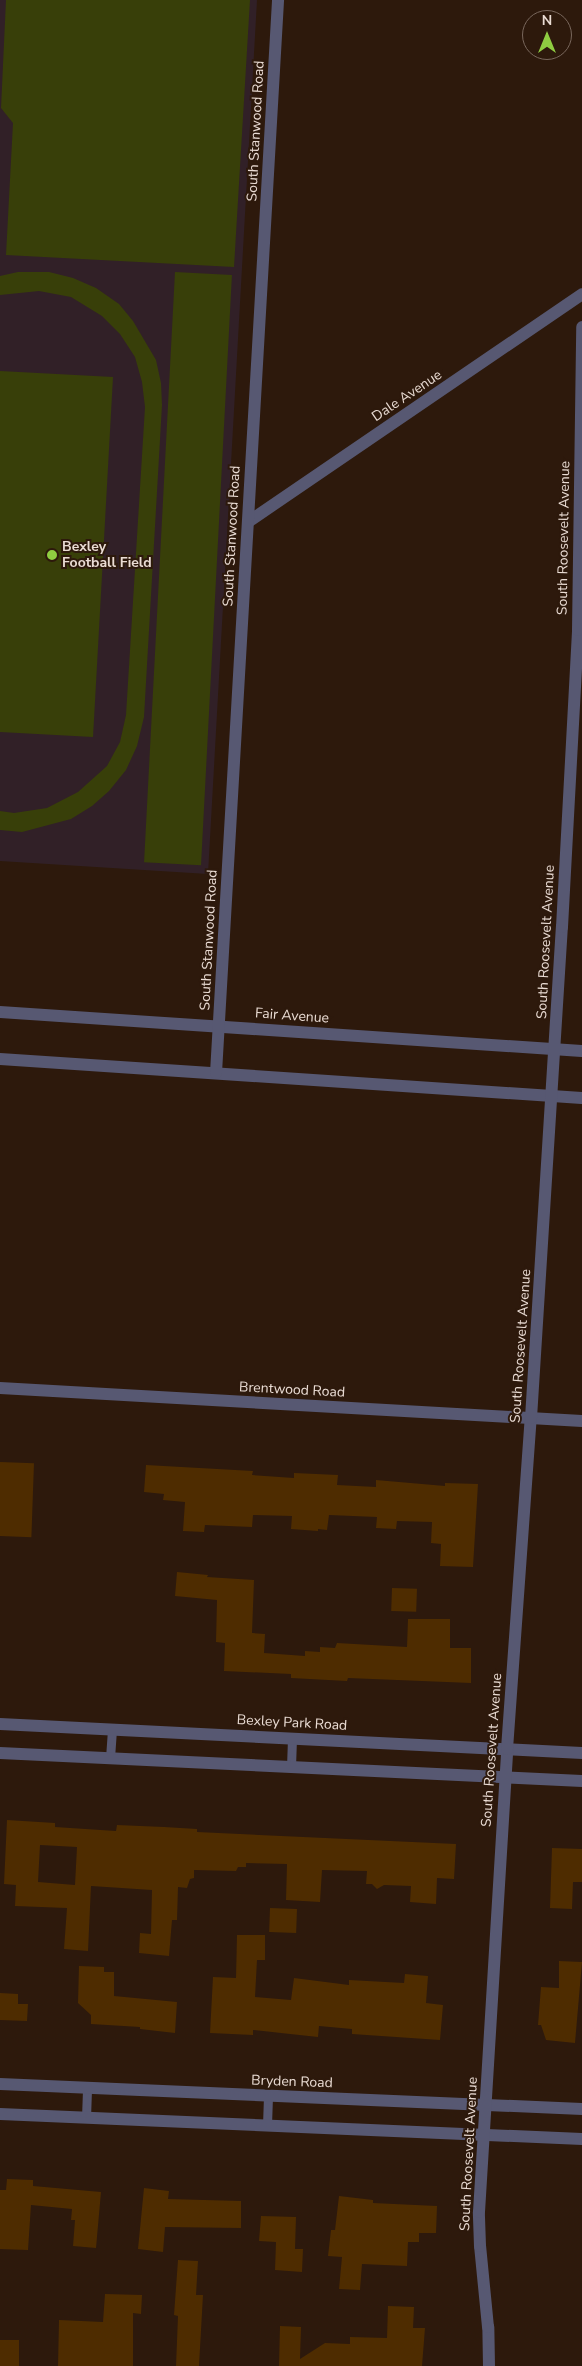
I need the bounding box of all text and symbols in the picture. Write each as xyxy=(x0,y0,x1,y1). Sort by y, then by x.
north arrow xyxy=(522,10,572,60)
text: N xyxy=(542,11,552,30)
street label: South Stanwood Road xyxy=(244,60,268,202)
street label: Dale Avenue xyxy=(369,367,445,425)
street label: South Roosevelt Avenue xyxy=(554,461,574,615)
street label: South Stanwood Road xyxy=(220,465,244,607)
place label: Bexley Football Field xyxy=(62,539,152,572)
marker: Bexley Football Field xyxy=(46,549,58,561)
street label: South Roosevelt Avenue xyxy=(534,865,558,1019)
street label: South Stanwood Road xyxy=(197,869,221,1011)
street label: Fair Avenue xyxy=(254,1005,330,1027)
street label: South Roosevelt Avenue xyxy=(507,1268,535,1424)
street label: Brentwood Road xyxy=(238,1379,346,1401)
street label: South Roosevelt Avenue xyxy=(478,1672,506,1828)
street label: Bexley Park Road xyxy=(236,1712,348,1734)
street label: Bryden Road xyxy=(251,2072,333,2092)
street label: South Roosevelt Avenue xyxy=(457,2077,481,2231)

